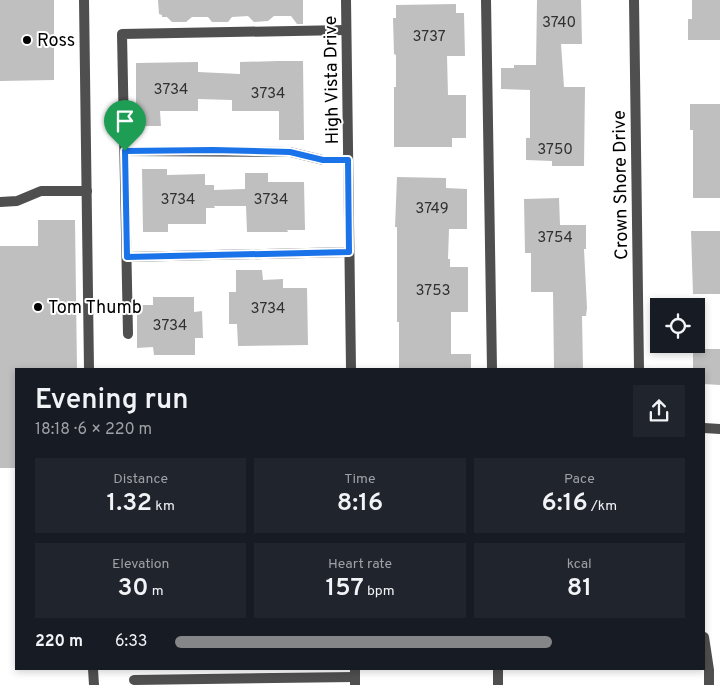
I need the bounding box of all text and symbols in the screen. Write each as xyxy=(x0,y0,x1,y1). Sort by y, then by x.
house number: 3740 xyxy=(542,14,576,33)
street label: High Vista Drive xyxy=(320,16,345,144)
house number: 3737 xyxy=(412,28,446,47)
place label: Ross xyxy=(37,30,75,53)
marker: Ross xyxy=(21,34,33,46)
house number: 3734 xyxy=(154,81,188,100)
house number: 3734 xyxy=(251,85,285,104)
pin xyxy=(104,100,146,151)
icon: arrive xyxy=(111,107,139,135)
street label: Crown Shore Drive xyxy=(609,110,634,260)
house number: 3750 xyxy=(537,141,573,160)
house number: 3734 xyxy=(161,191,195,210)
house number: 3734 xyxy=(254,191,288,210)
house number: 3749 xyxy=(415,200,449,219)
house number: 3754 xyxy=(537,229,573,248)
house number: 3753 xyxy=(415,282,451,301)
place label: Tom Thumb xyxy=(48,297,142,320)
map controls xyxy=(650,298,705,353)
button: locate xyxy=(650,298,705,353)
house number: 3734 xyxy=(251,300,285,319)
marker: Tom Thumb xyxy=(32,301,44,313)
house number: 3734 xyxy=(153,317,187,336)
text: Evening run xyxy=(35,383,189,419)
button: share xyxy=(633,385,685,437)
text: 18:18 · 6 × 220 m xyxy=(35,420,152,440)
text: Distance xyxy=(113,471,168,488)
text: Time xyxy=(344,471,376,488)
text: Pace xyxy=(564,471,595,488)
text: 1.32 xyxy=(107,488,152,520)
text: 8:16 xyxy=(337,488,383,520)
text: 6:16 xyxy=(542,488,588,520)
text: km xyxy=(152,498,175,515)
text: /km xyxy=(588,498,617,515)
text: Elevation xyxy=(112,556,169,573)
text: Heart rate xyxy=(328,556,392,573)
text: kcal xyxy=(567,556,592,573)
text: 30 xyxy=(118,573,149,605)
text: 157 xyxy=(325,573,364,605)
text: 81 xyxy=(567,573,592,605)
text: m xyxy=(149,583,164,600)
text: bpm xyxy=(364,583,395,600)
text: 220 m xyxy=(35,632,83,652)
text: 6:33 xyxy=(115,632,147,652)

